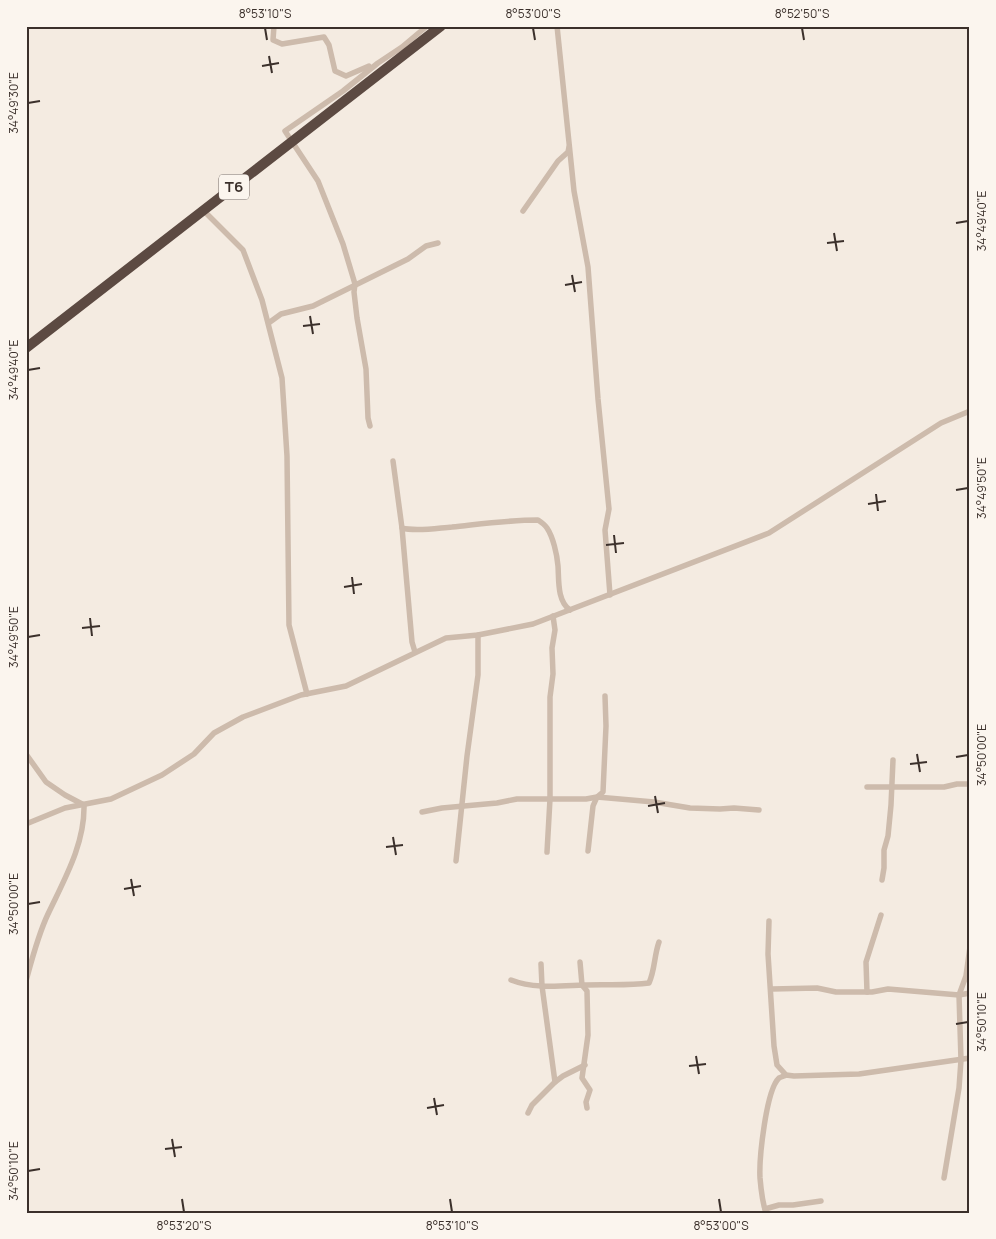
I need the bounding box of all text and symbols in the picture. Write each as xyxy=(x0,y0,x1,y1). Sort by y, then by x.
text: 8°53'10"S xyxy=(239,5,291,22)
text: 8°53'00"S xyxy=(505,5,561,22)
text: 8°52'50"S xyxy=(775,5,829,22)
text: 34°49'30"E xyxy=(5,72,22,134)
road number: T6 xyxy=(219,174,249,200)
text: 34°49'40"E xyxy=(973,191,990,251)
text: 34°49'40"E xyxy=(5,340,22,400)
text: 34°49'50"E xyxy=(973,457,990,519)
text: 34°49'50"E xyxy=(5,606,22,668)
text: 34°50'00"E xyxy=(973,724,990,786)
text: 34°50'00"E xyxy=(5,873,22,935)
text: 34°50'10"E xyxy=(973,992,990,1052)
text: 34°50'10"E xyxy=(5,1141,22,1201)
text: 8°53'20"S xyxy=(157,1217,211,1234)
text: 8°53'10"S xyxy=(426,1217,478,1234)
text: 8°53'00"S xyxy=(693,1217,749,1234)

